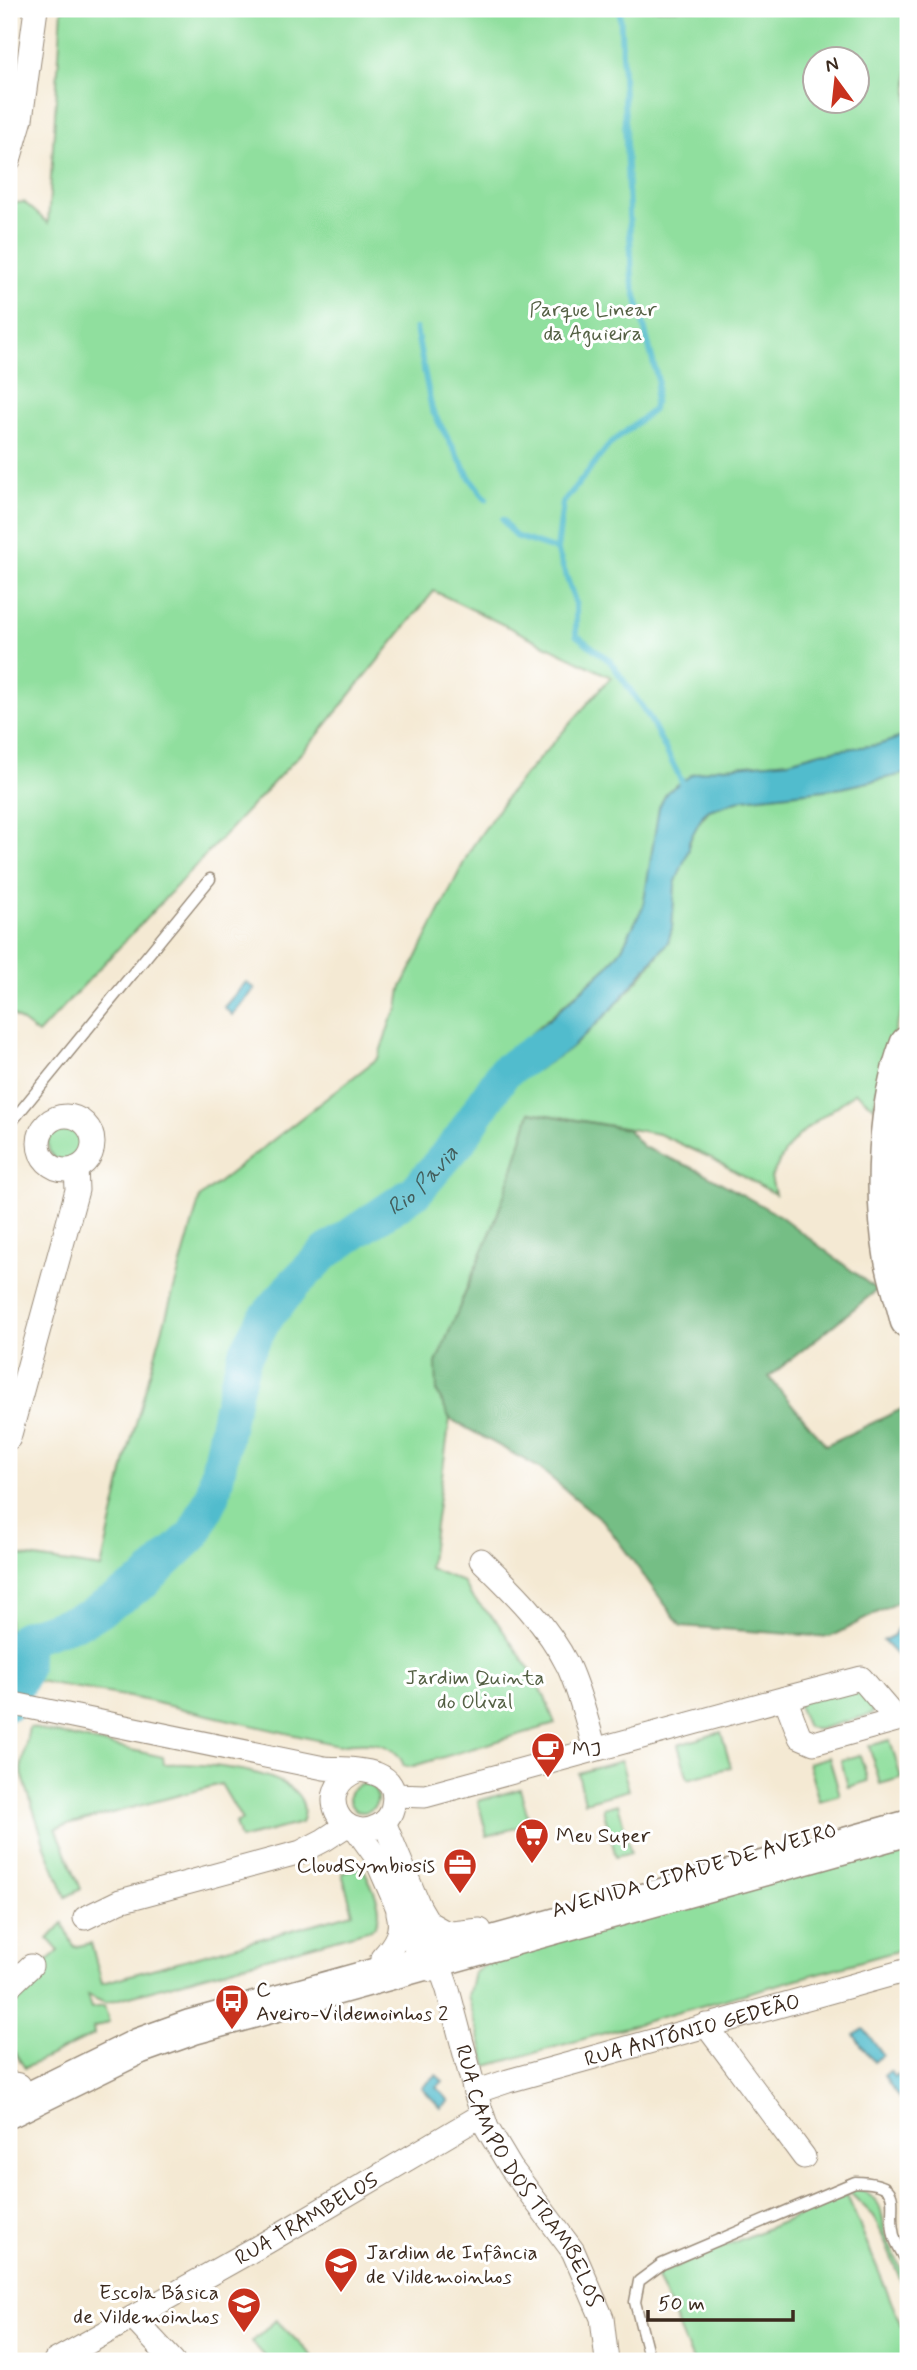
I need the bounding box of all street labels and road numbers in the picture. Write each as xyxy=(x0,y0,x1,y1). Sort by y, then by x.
street label: AVENIDA CIDADE DE AVEIRO xyxy=(548,1817,840,1925)
street label: RUA ANTÓNIO GEDEÃO xyxy=(582,1988,804,2074)
street label: RUA CAMPO DOS TRAMBELOS xyxy=(448,2042,609,2312)
street label: RUA TRAMBELOS xyxy=(230,2166,384,2272)

